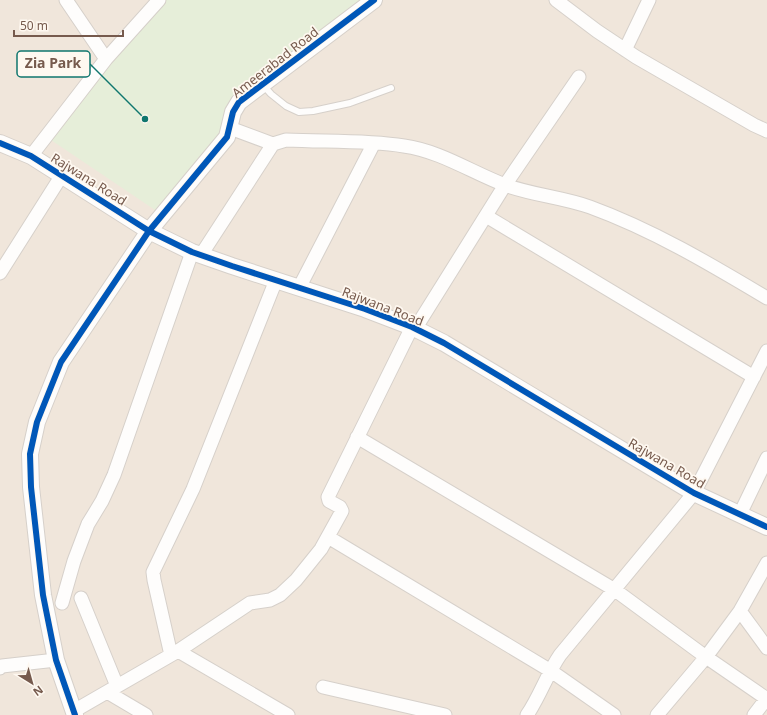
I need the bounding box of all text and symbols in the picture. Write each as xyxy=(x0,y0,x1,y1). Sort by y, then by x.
scale bar xyxy=(14,12,123,38)
text: 50 m xyxy=(20,17,48,34)
street label: Ameerabad Road xyxy=(228,22,322,102)
callout: Zia Park xyxy=(17,51,90,77)
text: Zia Park xyxy=(25,53,81,72)
street label: Rajwana Road xyxy=(48,149,130,209)
street label: Rajwana Road xyxy=(340,282,426,330)
street label: Rajwana Road xyxy=(625,434,709,492)
north arrow xyxy=(12,663,52,703)
text: N xyxy=(30,683,46,700)

